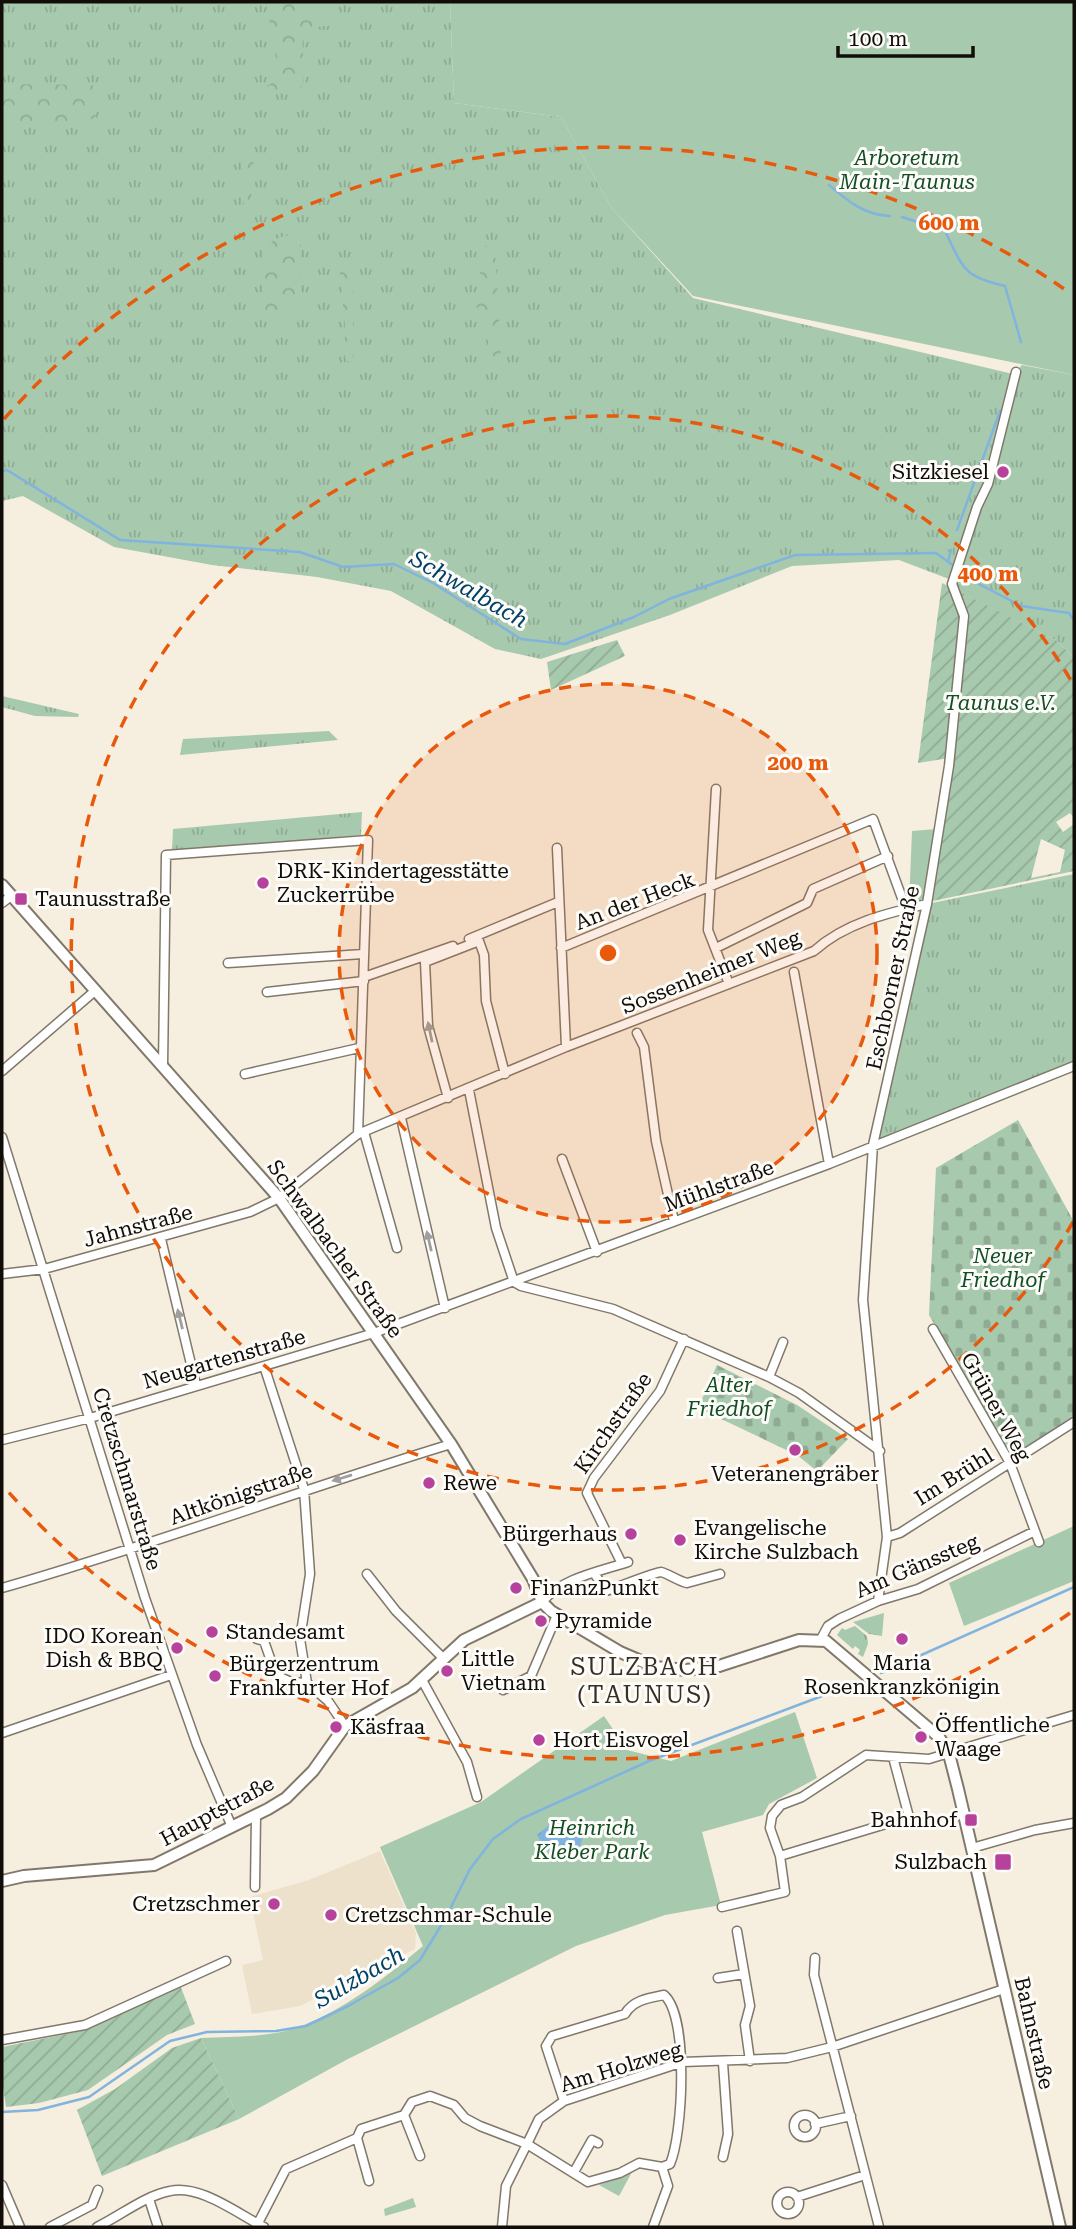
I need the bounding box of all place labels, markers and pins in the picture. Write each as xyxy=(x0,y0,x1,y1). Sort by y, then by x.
place label: Sitzkiesel xyxy=(892,460,990,484)
marker: Sitzkiesel xyxy=(995,464,1011,480)
place label: DRK-Kindertagesstätte Zuckerrübe xyxy=(277,859,509,907)
marker: DRK-Kindertagesstätte Zuckerrübe xyxy=(255,875,271,891)
place label: Taunusstraße xyxy=(35,887,171,911)
marker: Taunusstraße xyxy=(13,891,29,907)
centre of rings xyxy=(596,941,620,965)
marker: Veteranengräber xyxy=(787,1442,803,1458)
place label: Veteranengräber xyxy=(711,1462,879,1486)
place label: Rewe xyxy=(443,1471,497,1495)
marker: Rewe xyxy=(421,1475,437,1491)
place label: Evangelische Kirche Sulzbach xyxy=(694,1516,859,1564)
place label: Bürgerhaus xyxy=(502,1522,617,1546)
marker: Bürgerhaus xyxy=(623,1526,639,1542)
marker: Evangelische Kirche Sulzbach xyxy=(672,1532,688,1548)
place label: FinanzPunkt xyxy=(530,1576,659,1600)
marker: FinanzPunkt xyxy=(508,1580,524,1596)
place label: Pyramide xyxy=(555,1609,652,1633)
marker: Pyramide xyxy=(533,1613,549,1629)
place label: Standesamt xyxy=(226,1620,345,1644)
place label: IDO Korean Dish & BBQ xyxy=(44,1624,163,1672)
marker: Standesamt xyxy=(204,1624,220,1640)
marker: Maria Rosenkranzkönigin xyxy=(894,1631,910,1647)
marker: IDO Korean Dish & BBQ xyxy=(169,1640,185,1656)
place label: Little Vietnam xyxy=(461,1647,546,1695)
place label: Maria Rosenkranzkönigin xyxy=(804,1651,1001,1699)
place label: Bürgerzentrum Frankfurter Hof xyxy=(229,1652,390,1700)
marker: Little Vietnam xyxy=(439,1663,455,1679)
marker: Bürgerzentrum Frankfurter Hof xyxy=(207,1668,223,1684)
place label: Öffentliche Waage xyxy=(935,1712,1050,1761)
place label: Käsfraa xyxy=(350,1715,426,1739)
marker: Käsfraa xyxy=(328,1719,344,1735)
place label: Hort Eisvogel xyxy=(553,1728,690,1752)
marker: Öffentliche Waage xyxy=(913,1729,929,1745)
marker: Hort Eisvogel xyxy=(531,1732,547,1748)
place label: Bahnhof xyxy=(871,1808,958,1832)
marker: Bahnhof xyxy=(963,1812,979,1828)
place label: Sulzbach xyxy=(895,1850,987,1874)
marker: Sulzbach xyxy=(993,1852,1013,1872)
place label: Cretzschmer xyxy=(132,1892,260,1916)
marker: Cretzschmer xyxy=(266,1896,282,1912)
place label: Cretzschmar-Schule xyxy=(345,1903,552,1927)
marker: Cretzschmar-Schule xyxy=(323,1907,339,1923)

